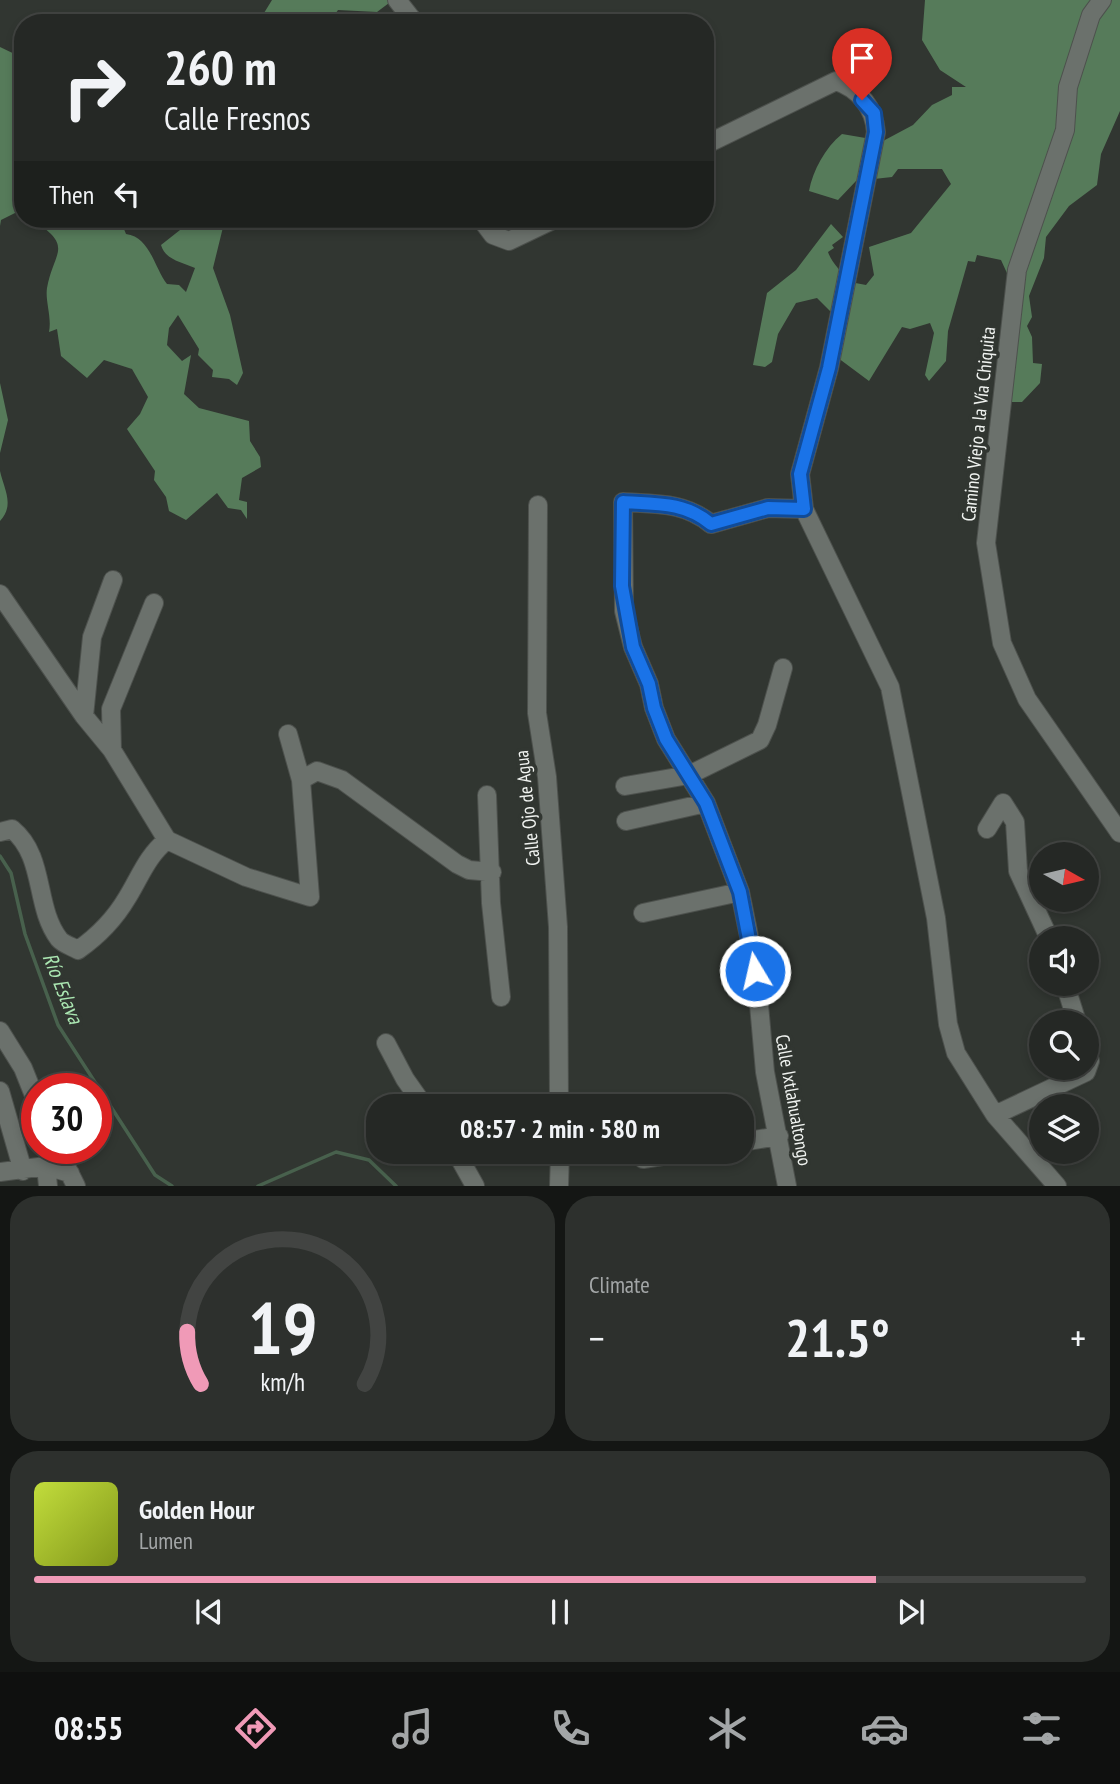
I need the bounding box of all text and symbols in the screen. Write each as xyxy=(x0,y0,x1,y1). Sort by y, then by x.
pin xyxy=(832,28,892,100)
text: 260 m xyxy=(164,35,277,99)
icon: arrive xyxy=(843,39,881,77)
icon: right xyxy=(49,42,140,133)
text: Calle Fresnos xyxy=(164,97,311,139)
icon: left xyxy=(108,175,146,213)
text: Then xyxy=(49,178,94,211)
street label: Camino Viejo a la Vía Chiquita xyxy=(956,326,1000,522)
street label: Calle Ojo de Agua xyxy=(509,749,545,867)
north arrow xyxy=(1029,842,1099,912)
map controls xyxy=(1029,842,1099,1164)
button: sound xyxy=(1029,926,1099,996)
position arrow xyxy=(718,934,792,1008)
water label: Río Eslava xyxy=(37,949,90,1029)
button: search xyxy=(1029,1010,1099,1080)
street label: Calle Ixtlahualtongo xyxy=(771,1032,817,1168)
speed limit sign: 30 xyxy=(21,1073,112,1164)
button: layers xyxy=(1029,1094,1099,1164)
text: 08:57 · 2 min · 580 m xyxy=(460,1112,660,1145)
text: Climate xyxy=(589,1270,650,1299)
text: 19 xyxy=(248,1281,317,1375)
text: 21.5° xyxy=(785,1304,890,1371)
text: − xyxy=(589,1313,605,1362)
text: + xyxy=(1070,1313,1086,1362)
text: km/h xyxy=(260,1366,305,1398)
text: Golden Hour xyxy=(139,1493,254,1526)
text: Lumen xyxy=(139,1526,193,1555)
icon: previous xyxy=(190,1593,228,1631)
icon: pause xyxy=(541,1593,579,1631)
icon: next xyxy=(892,1593,930,1631)
icon: directions xyxy=(231,1704,280,1753)
icon: music xyxy=(388,1704,437,1753)
icon: phone xyxy=(546,1704,595,1753)
icon: climate xyxy=(703,1704,752,1753)
icon: car xyxy=(860,1704,909,1753)
icon: filters xyxy=(1017,1704,1066,1753)
text: 08:55 xyxy=(54,1707,123,1749)

